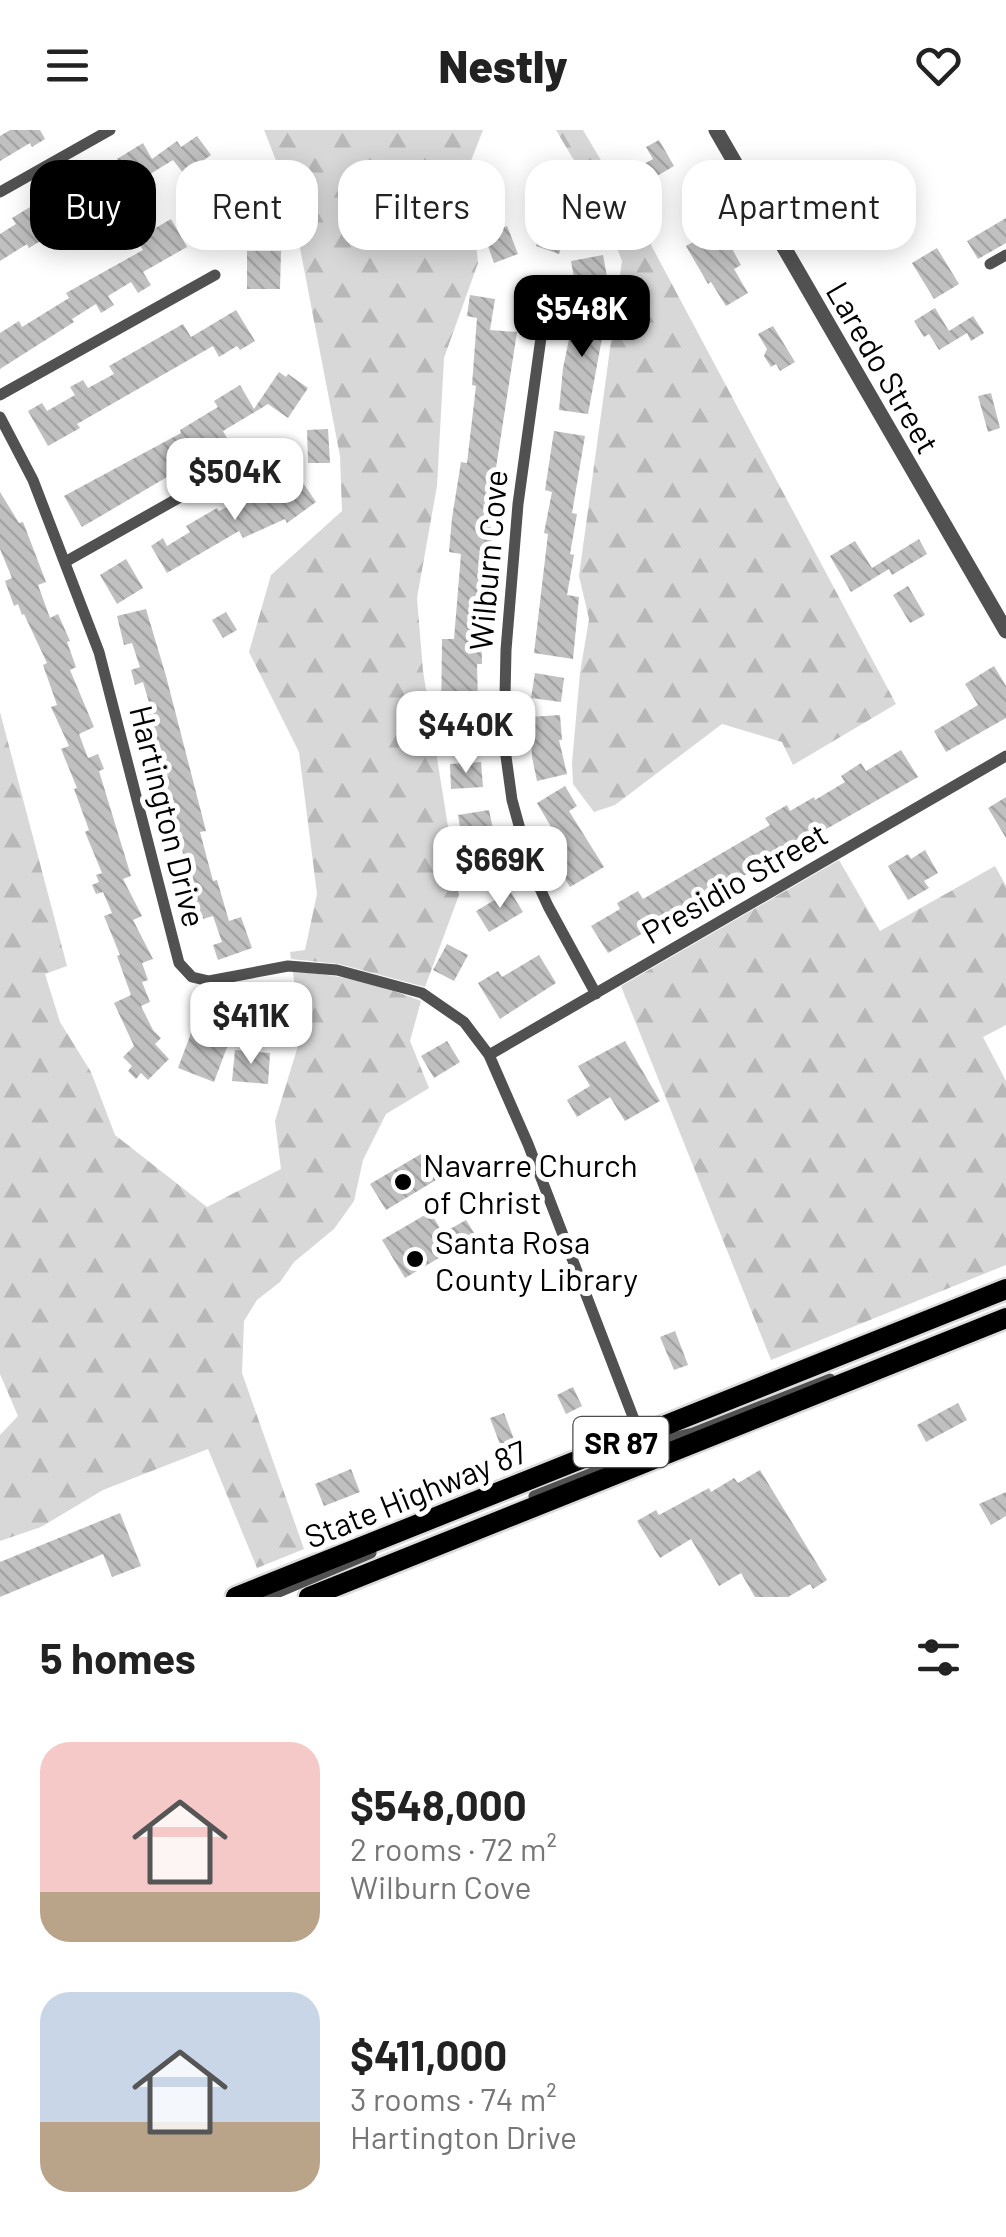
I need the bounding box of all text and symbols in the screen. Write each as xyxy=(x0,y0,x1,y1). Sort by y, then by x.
icon: menu xyxy=(40,38,95,93)
text: Nestly xyxy=(438,38,568,92)
icon: heart xyxy=(911,38,966,93)
chip: Buy xyxy=(30,160,156,250)
chip: Rent xyxy=(176,160,318,250)
chip: Filters xyxy=(338,160,505,250)
chip: New xyxy=(525,160,662,250)
chip: Apartment xyxy=(682,160,916,250)
street label: Laredo Street xyxy=(820,274,948,460)
pin: $548K xyxy=(512,275,652,360)
text: $548K xyxy=(536,288,628,326)
pin: $504K xyxy=(165,438,305,523)
text: $504K xyxy=(188,451,282,489)
street label: Wilburn Cove xyxy=(460,468,514,652)
pin: $440K xyxy=(396,691,536,776)
street label: Hartington Drive xyxy=(123,701,215,931)
text: $440K xyxy=(418,704,514,742)
street label: Presidio Street xyxy=(635,814,833,950)
pin: $669K xyxy=(430,826,570,911)
text: $669K xyxy=(455,839,545,877)
pin: $411K xyxy=(181,982,321,1067)
text: $411K xyxy=(212,995,290,1033)
place label: Navarre Church of Christ xyxy=(423,1145,638,1220)
marker: Navarre Church of Christ xyxy=(392,1171,414,1193)
place label: Santa Rosa County Library xyxy=(435,1222,638,1297)
marker: Santa Rosa County Library xyxy=(404,1248,426,1270)
road number: SR 87 xyxy=(574,1417,668,1467)
street label: State Highway 87 xyxy=(298,1431,532,1555)
icon: filters xyxy=(911,1630,966,1685)
text: 5 homes xyxy=(40,1632,196,1682)
text: $548,000 xyxy=(350,1779,527,1829)
icon: home xyxy=(120,1782,240,1902)
text: 2 rooms · 72 m² xyxy=(350,1829,557,1867)
text: Wilburn Cove xyxy=(350,1867,531,1905)
text: $411,000 xyxy=(350,2029,507,2079)
icon: home xyxy=(120,2032,240,2152)
text: 3 rooms · 74 m² xyxy=(350,2079,557,2117)
text: Hartington Drive xyxy=(350,2117,577,2155)

